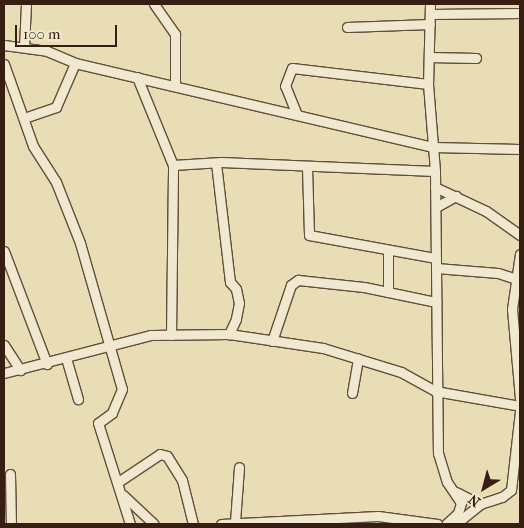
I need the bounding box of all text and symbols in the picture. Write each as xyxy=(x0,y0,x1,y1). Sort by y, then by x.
scale bar xyxy=(18,15,120,47)
text: 100 m xyxy=(23,25,61,43)
north arrow xyxy=(459,463,509,513)
text: N xyxy=(465,490,484,510)

